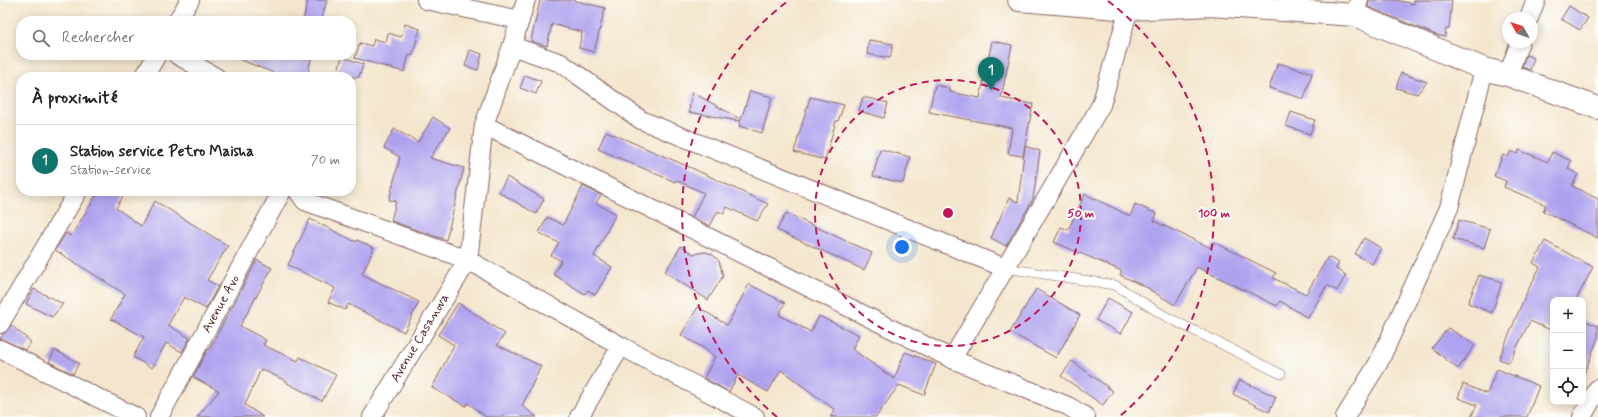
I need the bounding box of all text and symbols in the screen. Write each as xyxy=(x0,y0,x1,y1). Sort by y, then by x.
north arrow xyxy=(1502,12,1538,48)
search box xyxy=(16,16,356,60)
icon: search xyxy=(30,27,52,49)
text: Rechercher xyxy=(62,28,135,48)
pin: 1 xyxy=(978,57,1004,90)
text: À proximité xyxy=(32,87,117,109)
text: Station service Petro Maisha xyxy=(70,142,254,162)
text: 1 xyxy=(42,152,48,169)
text: 70 m xyxy=(311,152,340,169)
text: Station-service xyxy=(70,162,152,179)
centre of rings xyxy=(941,206,955,220)
text: 50 m xyxy=(1068,206,1095,222)
text: 100 m xyxy=(1198,206,1231,222)
your location xyxy=(892,237,912,257)
street label: Avenue Avo xyxy=(198,272,244,336)
street label: Avenue Casanova xyxy=(387,290,453,385)
map controls xyxy=(1550,297,1586,405)
button: + xyxy=(1550,297,1586,333)
button: − xyxy=(1550,333,1586,369)
button: locate xyxy=(1550,369,1586,405)

